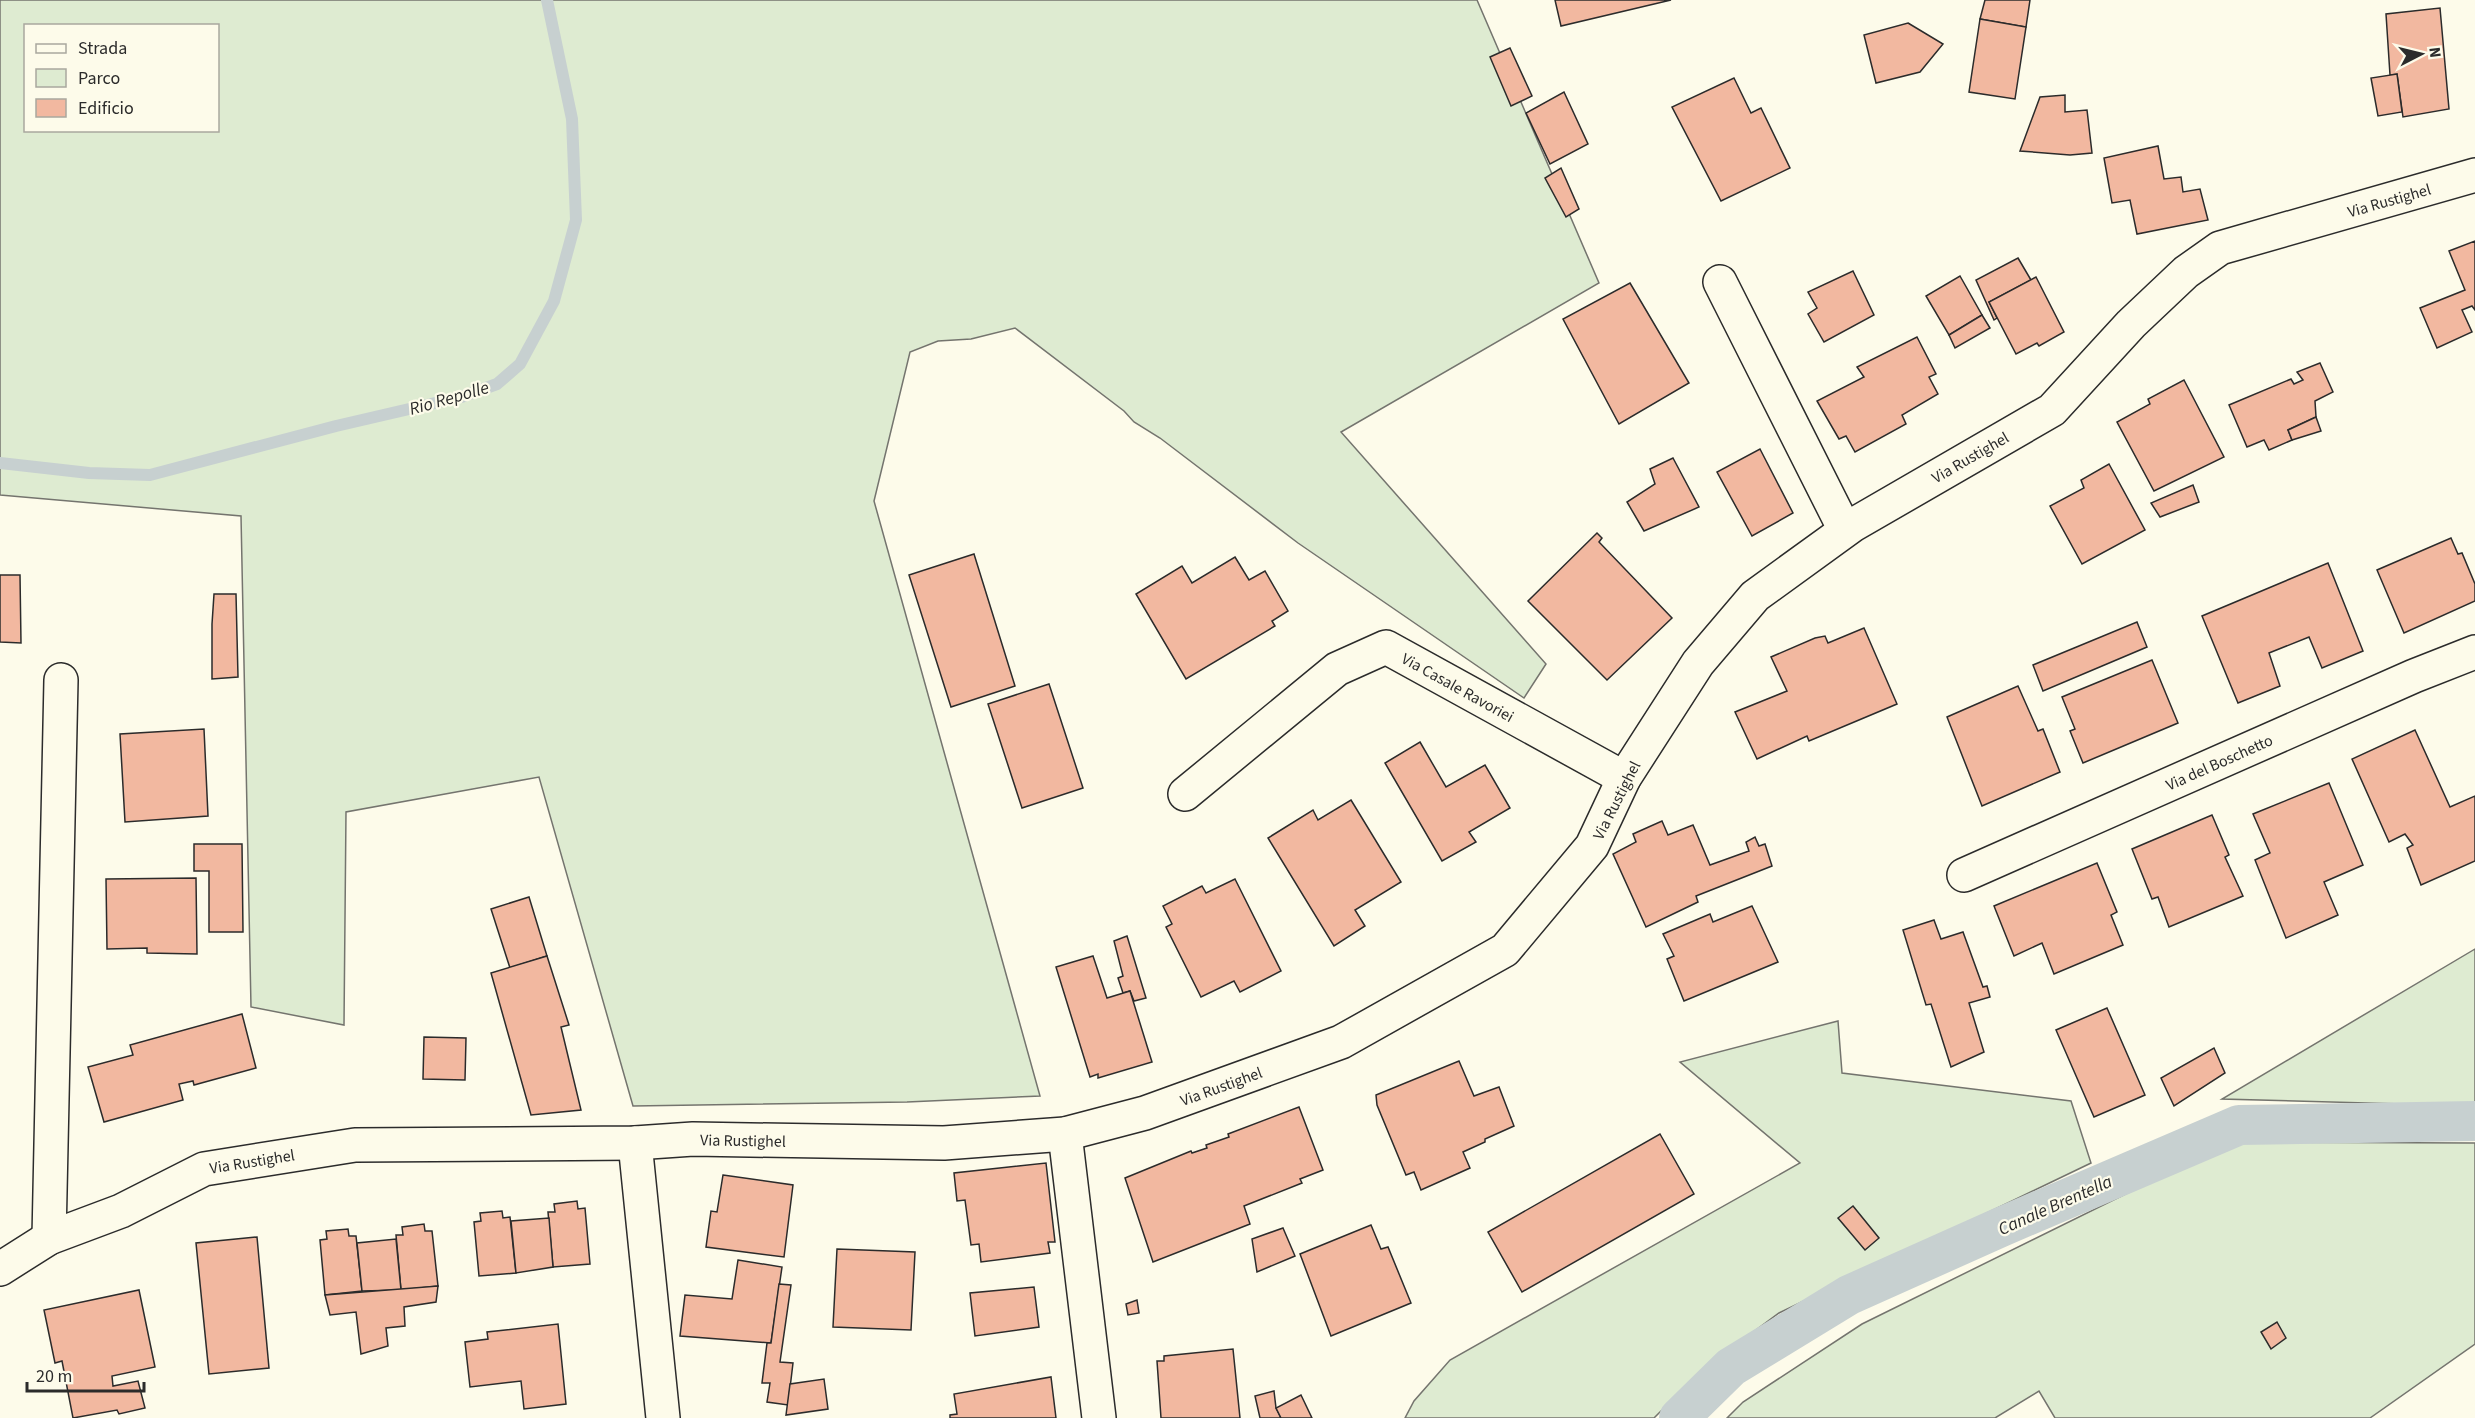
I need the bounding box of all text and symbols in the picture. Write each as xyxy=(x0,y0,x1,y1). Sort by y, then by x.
legend xyxy=(24,24,219,132)
north arrow xyxy=(2391,24,2451,84)
text: Strada xyxy=(78,36,127,61)
text: N xyxy=(2423,46,2446,59)
text: Parco xyxy=(78,66,120,91)
text: Edificio xyxy=(78,96,134,121)
street label: Via Rustighel xyxy=(2345,179,2434,223)
water label: Rio Repolle xyxy=(406,375,492,422)
street label: Via Rustighel xyxy=(1928,427,2013,489)
street label: Via Casale Ravoriei xyxy=(1397,648,1518,728)
street label: Via del Boschetto xyxy=(2162,729,2276,796)
street label: Via Rustighel xyxy=(1588,757,1646,844)
street label: Via Rustighel xyxy=(1177,1062,1265,1112)
street label: Via Rustighel xyxy=(700,1129,786,1153)
street label: Via Rustighel xyxy=(208,1144,296,1180)
water label: Canale Brentella xyxy=(1994,1169,2117,1242)
scale bar xyxy=(27,1355,144,1393)
text: 20 m xyxy=(36,1364,72,1389)

